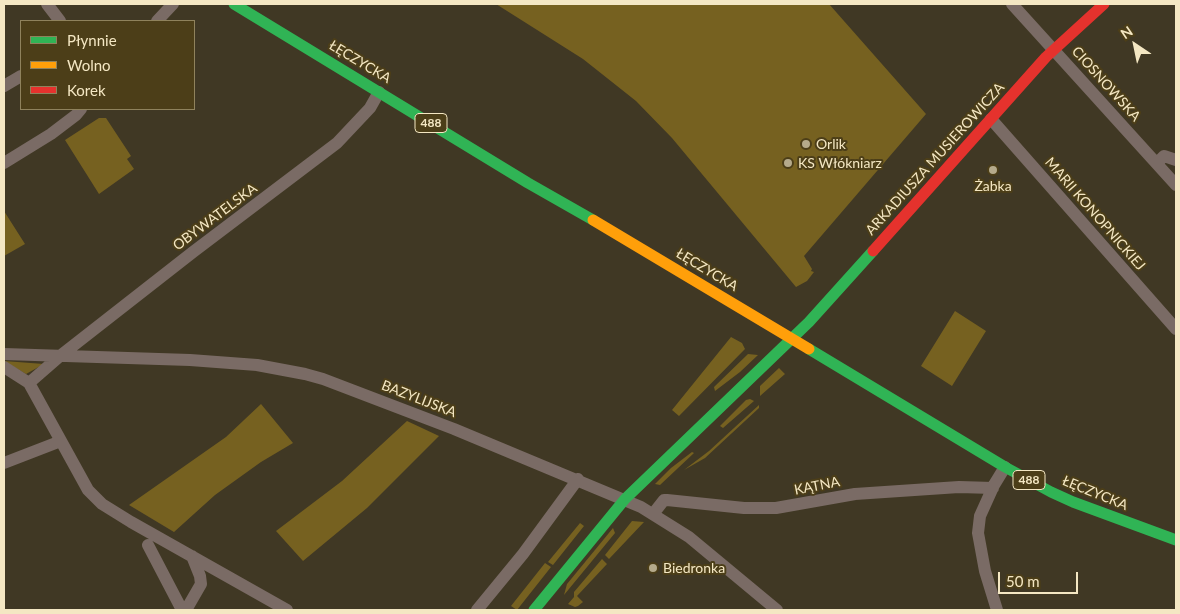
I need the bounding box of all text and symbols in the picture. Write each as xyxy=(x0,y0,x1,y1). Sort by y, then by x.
legend xyxy=(20,20,195,110)
north arrow xyxy=(1110,20,1160,70)
text: N xyxy=(1117,22,1136,42)
text: Płynnie xyxy=(67,31,117,49)
street label: ŁĘCZYCKA xyxy=(326,37,394,87)
street label: CIOSNOWSKA xyxy=(1068,43,1144,125)
text: Wolno xyxy=(67,56,111,74)
street label: ARKADIUSZA MUSIEROWICZA xyxy=(862,79,1008,239)
text: Korek xyxy=(67,81,106,99)
road number: 488 xyxy=(415,114,447,132)
place label: Orlik xyxy=(816,136,846,152)
marker: Orlik xyxy=(800,138,812,150)
street label: MARII KONOPNICKIEJ xyxy=(1041,154,1149,274)
place label: KS Włókniarz xyxy=(798,155,882,171)
marker: KS Włókniarz xyxy=(782,157,794,169)
marker: Żabka xyxy=(987,164,999,176)
place label: Żabka xyxy=(974,178,1012,194)
street label: OBYWATELSKA xyxy=(170,180,260,254)
street label: ŁĘCZYCKA xyxy=(673,245,741,295)
street label: BAZYLIJSKA xyxy=(379,377,459,421)
road number: 488 xyxy=(1013,470,1045,490)
street label: ŁĘCZYCKA xyxy=(1060,472,1130,514)
street label: KĄTNA xyxy=(793,473,841,499)
place label: Biedronka xyxy=(663,560,725,576)
marker: Biedronka xyxy=(647,562,659,574)
scale bar xyxy=(1000,562,1080,594)
text: 50 m xyxy=(1006,572,1040,590)

